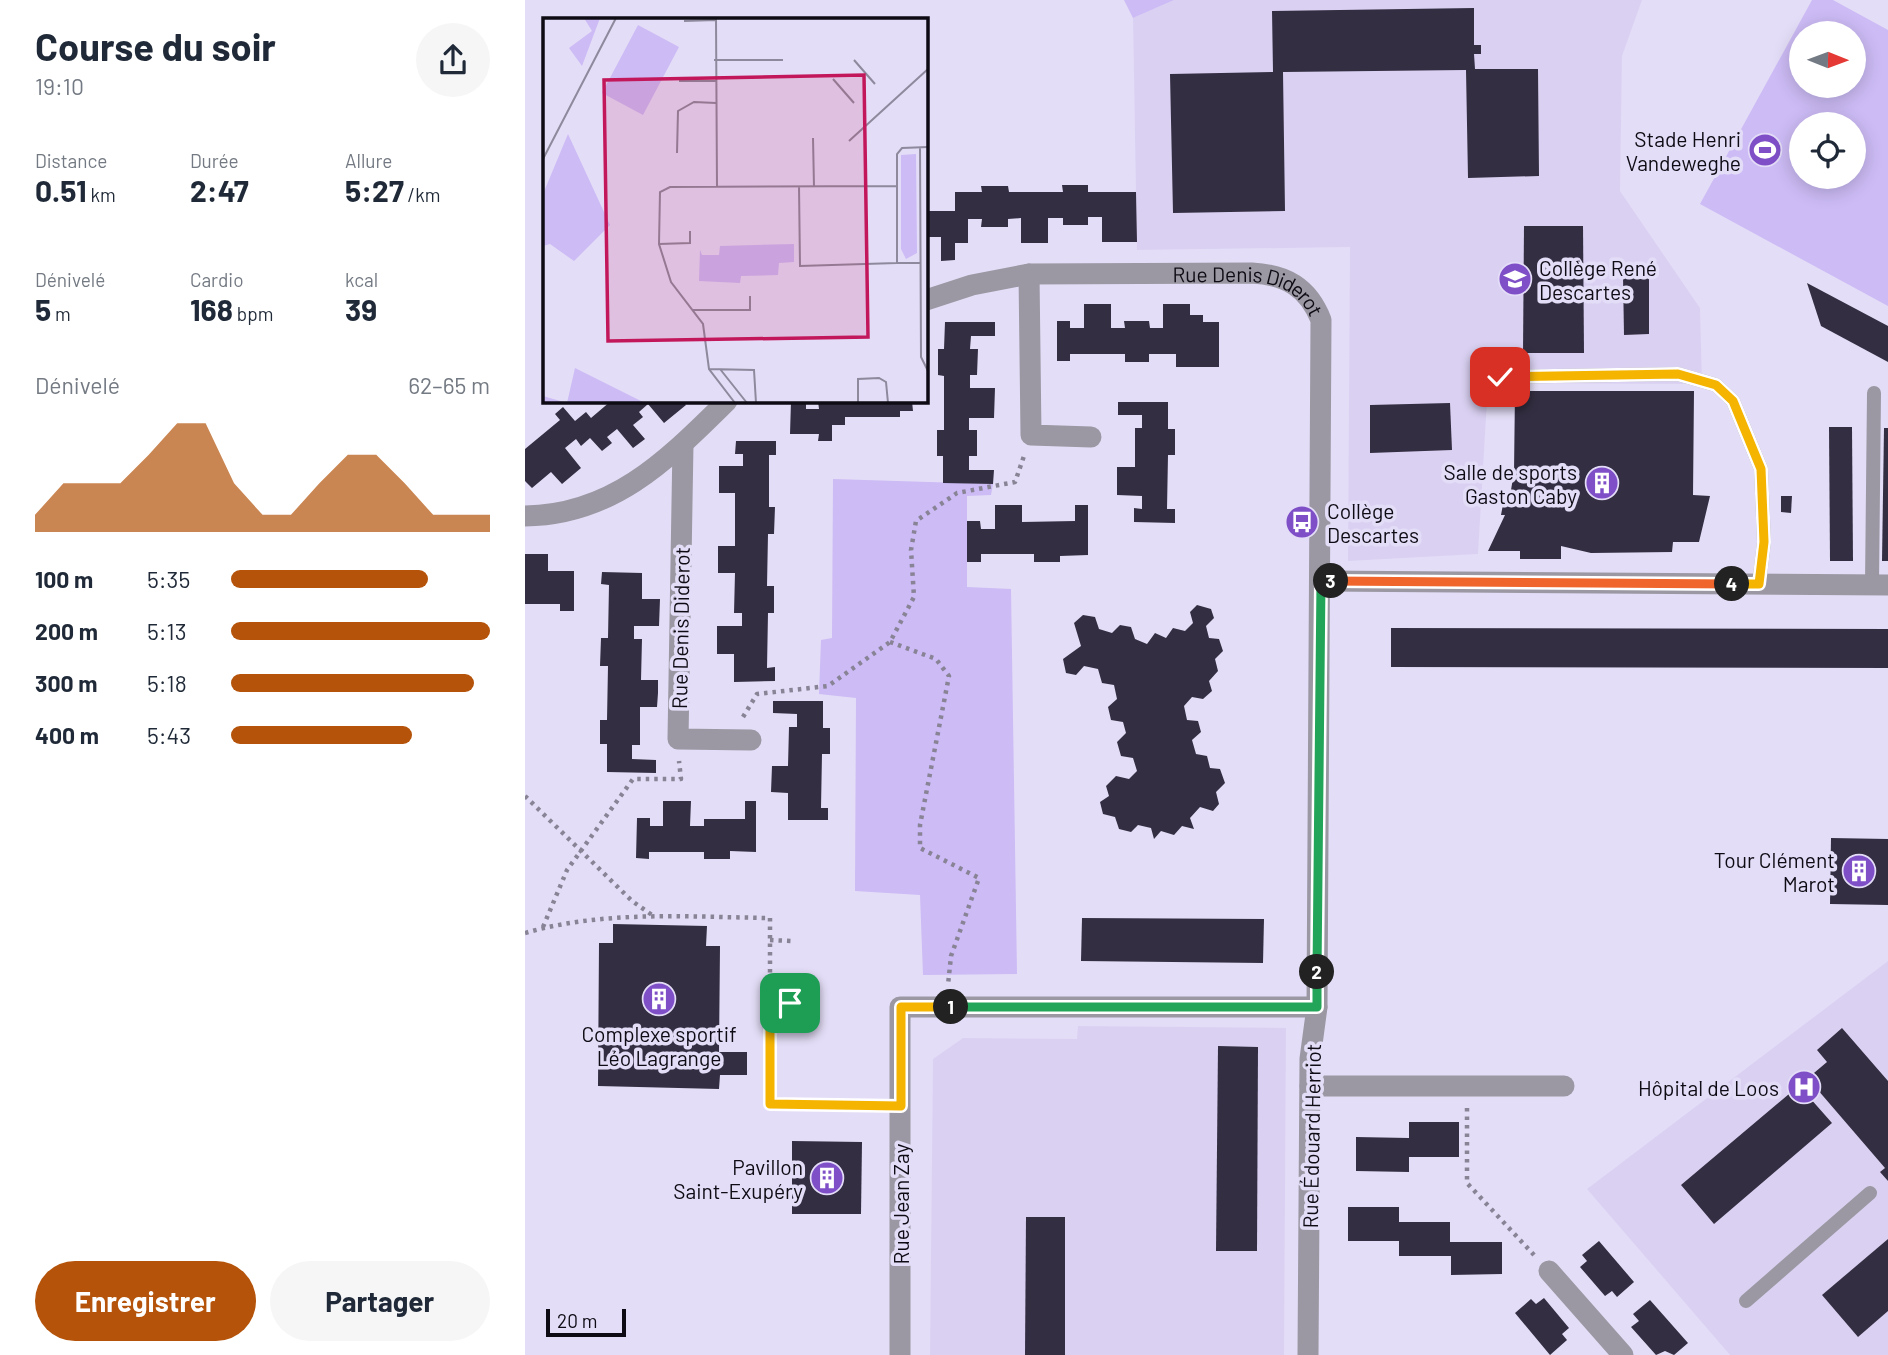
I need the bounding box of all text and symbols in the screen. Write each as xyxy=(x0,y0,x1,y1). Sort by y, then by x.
inset map xyxy=(543,18,927,402)
north arrow xyxy=(1789,21,1865,98)
map controls xyxy=(1789,21,1866,189)
text: Course du soir xyxy=(35,23,276,69)
button: share xyxy=(416,23,490,97)
text: 19:10 xyxy=(35,72,84,100)
button: locate xyxy=(1789,112,1866,189)
place label: Stade Henri Vandeweghe xyxy=(1626,126,1741,175)
sports icon: Stade Henri Vandeweghe xyxy=(1746,131,1784,169)
text: Distance xyxy=(35,149,107,172)
text: Durée xyxy=(190,149,239,172)
text: Allure xyxy=(345,149,392,172)
text: 0.51 xyxy=(35,172,87,208)
text: 2:47 xyxy=(190,172,249,208)
text: 5:27 xyxy=(345,172,404,208)
text: km xyxy=(87,183,116,206)
text: /km xyxy=(404,183,440,206)
place label: Collège René Descartes xyxy=(1539,255,1657,304)
street label: Rue Denis Diderot xyxy=(1172,260,1330,320)
school or university icon: Collège René Descartes xyxy=(1496,260,1534,298)
text: Dénivelé xyxy=(35,268,105,291)
text: Cardio xyxy=(190,268,244,291)
text: kcal xyxy=(345,268,378,291)
text: 5 xyxy=(35,291,51,327)
text: 168 xyxy=(190,291,233,327)
text: 39 xyxy=(345,291,377,327)
text: m xyxy=(51,302,71,325)
text: bpm xyxy=(233,302,273,325)
pin xyxy=(1470,347,1530,407)
icon: check xyxy=(1481,358,1519,396)
text: Dénivelé xyxy=(35,371,120,399)
text: 62–65 m xyxy=(408,371,490,399)
place label: Salle de sports Gaston Caby xyxy=(1443,459,1577,508)
building icon: Salle de sports Gaston Caby xyxy=(1583,464,1621,502)
place label: Collège Descartes xyxy=(1327,498,1419,547)
bus stop icon: Collège Descartes xyxy=(1283,503,1321,541)
street label: Rue Denis Diderot xyxy=(666,547,694,709)
pin: 3 xyxy=(1313,564,1349,598)
text: 100 m xyxy=(35,565,93,593)
text: 5:35 xyxy=(147,565,190,593)
pin: 4 xyxy=(1715,566,1749,602)
text: 3 xyxy=(1325,569,1336,592)
text: 4 xyxy=(1726,572,1737,595)
text: 200 m xyxy=(35,617,98,645)
text: 5:13 xyxy=(147,617,187,645)
text: 300 m xyxy=(35,669,97,697)
text: 5:18 xyxy=(147,669,187,697)
text: 400 m xyxy=(35,721,99,749)
text: 5:43 xyxy=(147,721,191,749)
place label: Tour Clément Marot xyxy=(1714,847,1835,896)
building icon: Tour Clément Marot xyxy=(1840,852,1878,890)
pin: 2 xyxy=(1299,954,1335,990)
text: 2 xyxy=(1311,960,1322,983)
pin xyxy=(760,973,820,1033)
building icon: Complexe sportif Léo Lagrange xyxy=(640,980,678,1018)
icon: arrive xyxy=(771,984,809,1022)
pin: 1 xyxy=(933,990,969,1024)
text: 1 xyxy=(947,995,954,1018)
place label: Complexe sportif Léo Lagrange xyxy=(581,1021,737,1070)
street label: Rue Édouard Herriot xyxy=(1297,1043,1325,1229)
hospital icon: Hôpital de Loos xyxy=(1785,1068,1823,1106)
place label: Hôpital de Loos xyxy=(1638,1075,1779,1100)
street label: Rue Jean Zay xyxy=(888,1143,913,1264)
place label: Pavillon Saint-Exupéry xyxy=(673,1154,803,1203)
building icon: Pavillon Saint-Exupéry xyxy=(808,1159,846,1197)
button: Enregistrer xyxy=(35,1261,256,1341)
button: Partager xyxy=(270,1261,490,1341)
scale bar xyxy=(546,1306,627,1338)
text: 20 m xyxy=(557,1309,597,1332)

